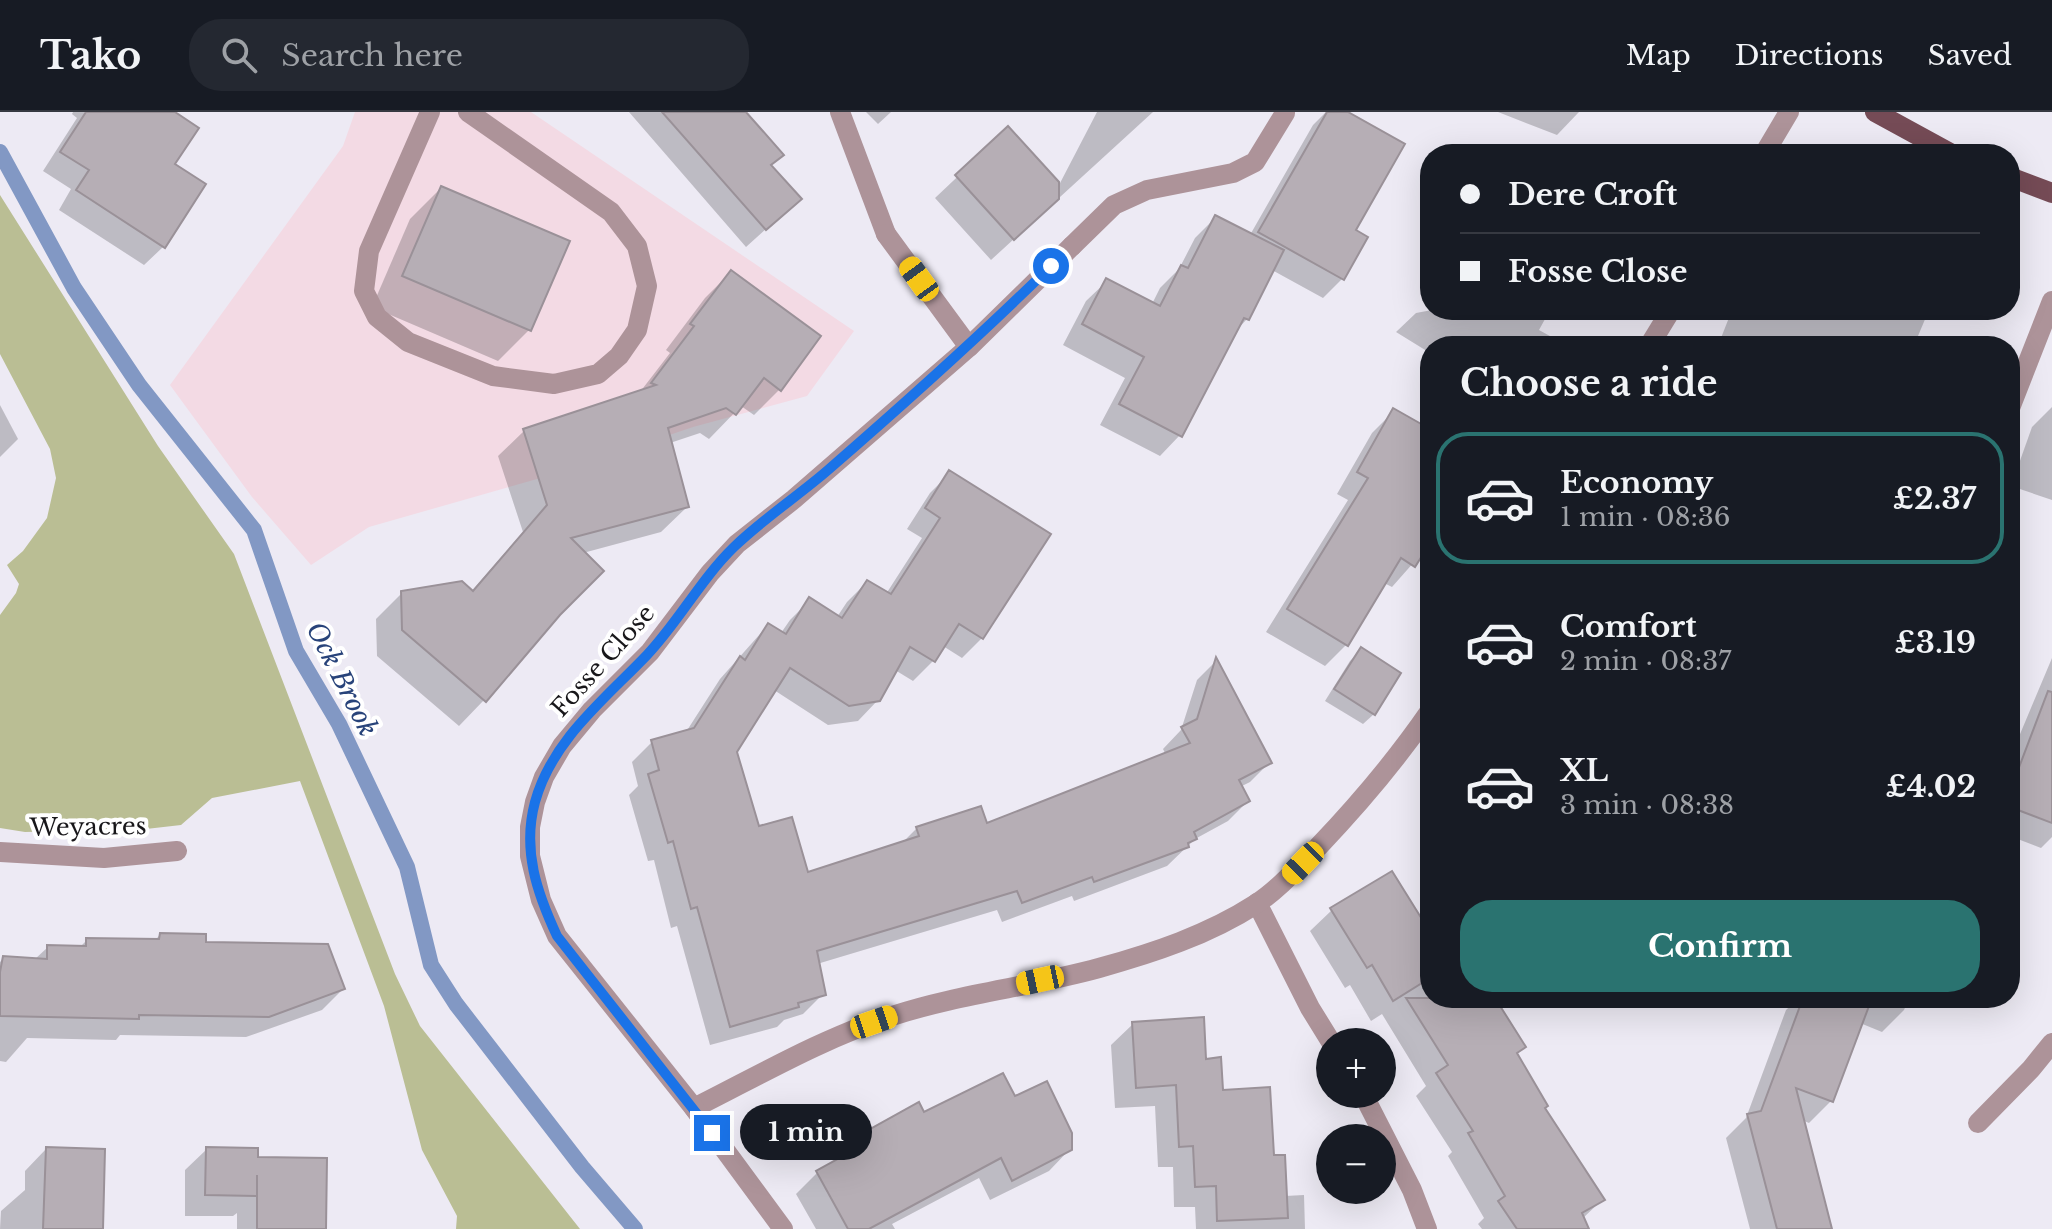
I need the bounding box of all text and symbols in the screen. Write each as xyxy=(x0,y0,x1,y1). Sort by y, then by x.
search box xyxy=(189,19,749,91)
text: Tako xyxy=(40,32,141,79)
icon: search xyxy=(217,33,261,77)
text: Search here xyxy=(281,37,463,74)
text: Map xyxy=(1626,38,1691,73)
text: Directions xyxy=(1735,38,1884,73)
text: Saved xyxy=(1928,38,2012,73)
text: Dere Croft xyxy=(1508,176,1677,213)
route start xyxy=(1033,248,1069,284)
car xyxy=(895,253,943,305)
text: Fosse Close xyxy=(1508,253,1688,290)
text: Choose a ride xyxy=(1460,361,1717,406)
icon: car xyxy=(1464,462,1536,534)
text: Economy xyxy=(1560,464,1713,501)
text: £2.37 xyxy=(1893,480,1976,517)
text: 1 min · 08:36 xyxy=(1560,501,1731,533)
street label: Fosse Close xyxy=(545,599,660,723)
icon: car xyxy=(1464,606,1536,678)
text: Comfort xyxy=(1560,608,1697,645)
water label: Ock Brook xyxy=(300,616,384,742)
text: £3.19 xyxy=(1895,624,1976,661)
text: 2 min · 08:37 xyxy=(1560,645,1731,677)
icon: car xyxy=(1464,750,1536,822)
text: XL xyxy=(1560,752,1608,789)
text: £4.02 xyxy=(1885,768,1976,805)
text: 3 min · 08:38 xyxy=(1560,789,1734,821)
street label: Weyacres xyxy=(28,811,147,842)
car xyxy=(1278,837,1328,889)
button: Confirm xyxy=(1460,900,1980,992)
car xyxy=(1014,963,1066,997)
car xyxy=(847,1003,901,1041)
map controls xyxy=(1316,1028,1396,1204)
button: + xyxy=(1316,1028,1396,1108)
callout: 1 min xyxy=(740,1105,872,1161)
route end xyxy=(694,1115,730,1151)
text: 1 min xyxy=(768,1116,844,1148)
button: − xyxy=(1316,1124,1396,1204)

